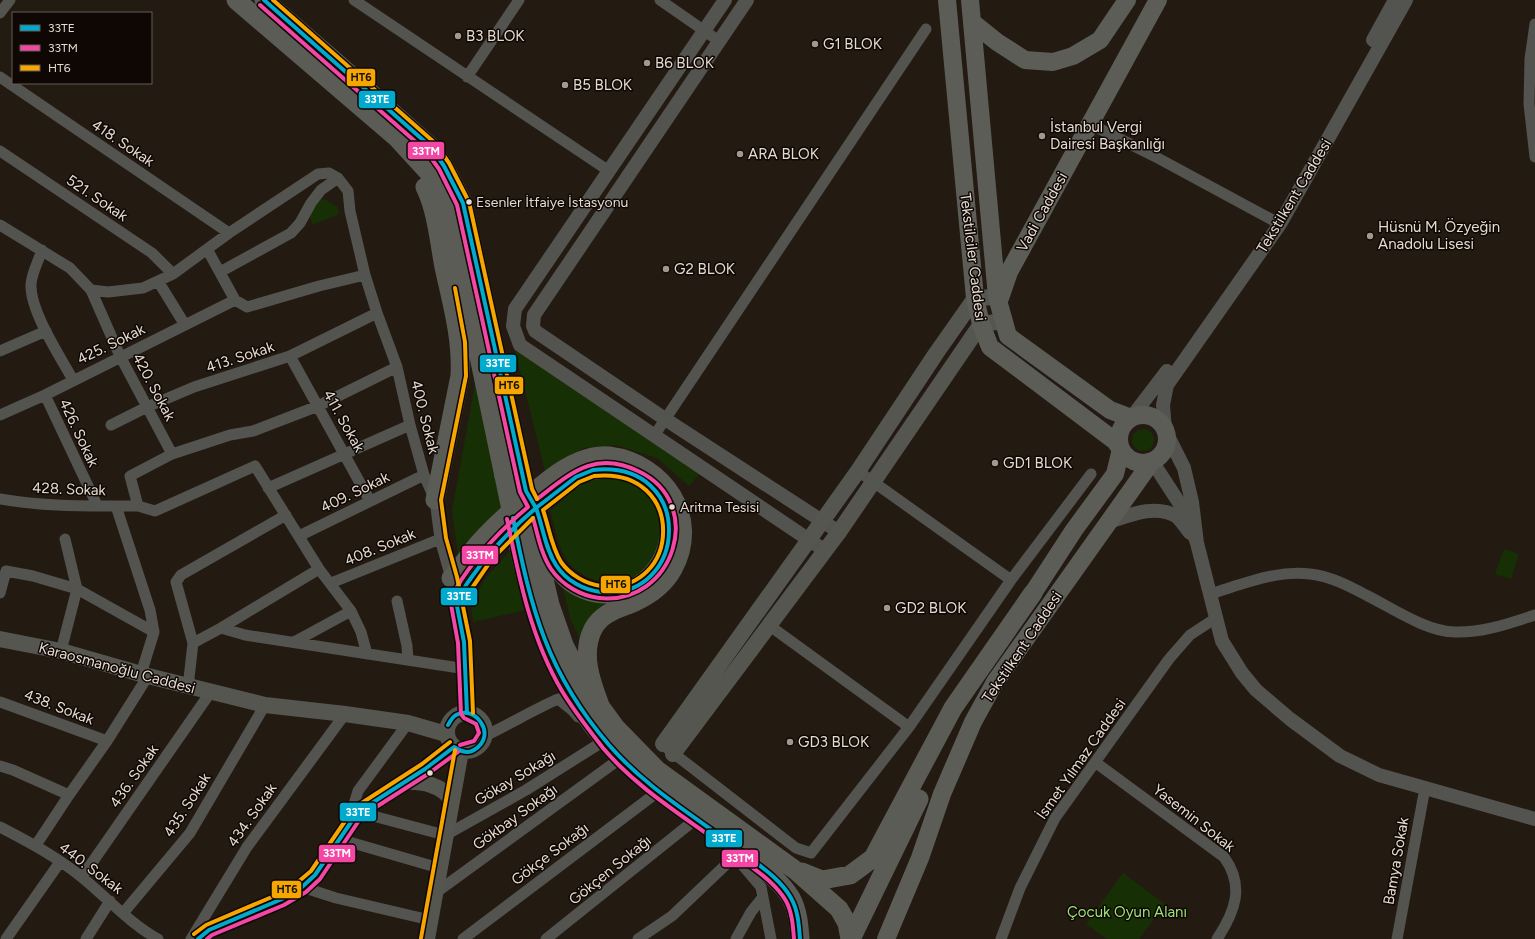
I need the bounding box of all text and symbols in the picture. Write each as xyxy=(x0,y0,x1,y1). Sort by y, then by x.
legend xyxy=(12,12,152,84)
text: 33TE xyxy=(48,21,75,35)
place label: B3 BLOK xyxy=(466,27,525,45)
marker: B3 BLOK xyxy=(453,31,463,41)
place label: G1 BLOK xyxy=(823,35,883,53)
marker: G1 BLOK xyxy=(810,39,820,49)
text: 33TM xyxy=(48,41,78,55)
place label: B6 BLOK xyxy=(655,54,715,72)
marker: B6 BLOK xyxy=(642,58,652,68)
text: HT6 xyxy=(48,61,71,75)
line badge: HT6 xyxy=(346,68,376,87)
text: HT6 xyxy=(350,71,372,84)
place label: B5 BLOK xyxy=(573,76,633,94)
marker: B5 BLOK xyxy=(560,80,570,90)
line badge: 33TE xyxy=(358,90,396,109)
text: 33TE xyxy=(364,93,390,106)
street label: 418. Sokak xyxy=(88,116,158,171)
place label: İstanbul Vergi Dairesi Başkanlığı xyxy=(1050,118,1165,153)
marker: İstanbul Vergi Dairesi Başkanlığı xyxy=(1037,131,1047,141)
street label: Tekstilkent Caddesi xyxy=(1253,136,1335,256)
line badge: 33TM xyxy=(407,141,445,160)
text: 33TM xyxy=(412,145,440,158)
place label: ARA BLOK xyxy=(748,145,820,163)
marker: ARA BLOK xyxy=(735,149,745,159)
street label: Vadi Caddesi xyxy=(1013,169,1071,255)
street label: 521. Sokak xyxy=(63,171,132,225)
street label: Tekstilciler Caddesi xyxy=(956,192,990,322)
place label: Esenler İtfaiye İstasyonu xyxy=(476,194,628,211)
marker: Esenler İtfaiye İstasyonu xyxy=(464,197,474,207)
place label: Hüsnü M. Özyeğin Anadolu Lisesi xyxy=(1378,218,1500,253)
marker: Hüsnü M. Özyeğin Anadolu Lisesi xyxy=(1365,231,1375,241)
place label: G2 BLOK xyxy=(674,260,736,278)
marker: G2 BLOK xyxy=(661,264,671,274)
street label: 425. Sokak xyxy=(74,320,148,368)
street label: 413. Sokak xyxy=(204,337,277,376)
street label: 420. Sokak xyxy=(129,350,180,425)
line badge: 33TE xyxy=(479,354,517,373)
text: 33TE xyxy=(485,357,511,370)
line badge: HT6 xyxy=(494,376,524,395)
street label: 400. Sokak xyxy=(407,378,443,456)
text: HT6 xyxy=(498,379,520,392)
street label: 411. Sokak xyxy=(320,387,369,456)
street label: 426. Sokak xyxy=(55,396,103,471)
place label: GD1 BLOK xyxy=(1003,454,1073,472)
marker: GD1 BLOK xyxy=(990,458,1000,468)
street label: 409. Sokak xyxy=(318,467,393,516)
street label: 428. Sokak xyxy=(32,479,107,499)
place label: Aritma Tesisi xyxy=(680,499,759,516)
marker: Aritma Tesisi xyxy=(667,502,677,512)
street label: 408. Sokak xyxy=(342,524,419,569)
line badge: 33TM xyxy=(461,545,499,565)
text: 33TM xyxy=(466,549,494,562)
line badge: HT6 xyxy=(600,575,631,594)
text: HT6 xyxy=(605,578,627,591)
line badge: 33TE xyxy=(440,587,478,606)
street label: Tekstilkent Caddesi xyxy=(978,588,1066,706)
text: 33TE xyxy=(446,590,472,603)
place label: GD2 BLOK xyxy=(895,599,967,617)
marker: GD2 BLOK xyxy=(882,603,892,613)
street label: Karaosmanoğlu Caddesi xyxy=(37,638,197,698)
street label: 438. Sokak xyxy=(21,685,97,729)
street label: İsmet Yılmaz Caddesi xyxy=(1032,695,1130,823)
place label: GD3 BLOK xyxy=(798,733,870,751)
marker: GD3 BLOK xyxy=(785,737,795,747)
street label: 436. Sokak xyxy=(106,740,163,811)
street label: Gökay Sokağı xyxy=(471,747,559,809)
unlabelled marker xyxy=(425,768,435,778)
street label: 435. Sokak xyxy=(160,769,215,840)
street label: 434. Sokak xyxy=(224,779,281,850)
street label: Gökbay Sokağı xyxy=(469,780,561,854)
street label: Yasemin Sokak xyxy=(1149,780,1239,856)
line badge: 33TE xyxy=(339,802,377,822)
text: 33TE xyxy=(345,806,371,819)
street label: Bamya Sokak xyxy=(1379,815,1413,906)
street label: Gökçe Sokağı xyxy=(508,819,592,889)
line badge: 33TE xyxy=(705,829,743,848)
street label: Gökçen Sokağı xyxy=(565,831,655,909)
text: 33TE xyxy=(711,832,737,845)
street label: 440. Sokak xyxy=(56,838,127,898)
line badge: 33TM xyxy=(318,844,356,863)
text: 33TM xyxy=(323,847,351,860)
line badge: 33TM xyxy=(721,849,759,868)
text: 33TM xyxy=(726,852,754,865)
line badge: HT6 xyxy=(271,880,302,899)
text: HT6 xyxy=(276,883,298,896)
park label: Çocuk Oyun Alanı xyxy=(1067,903,1187,921)

